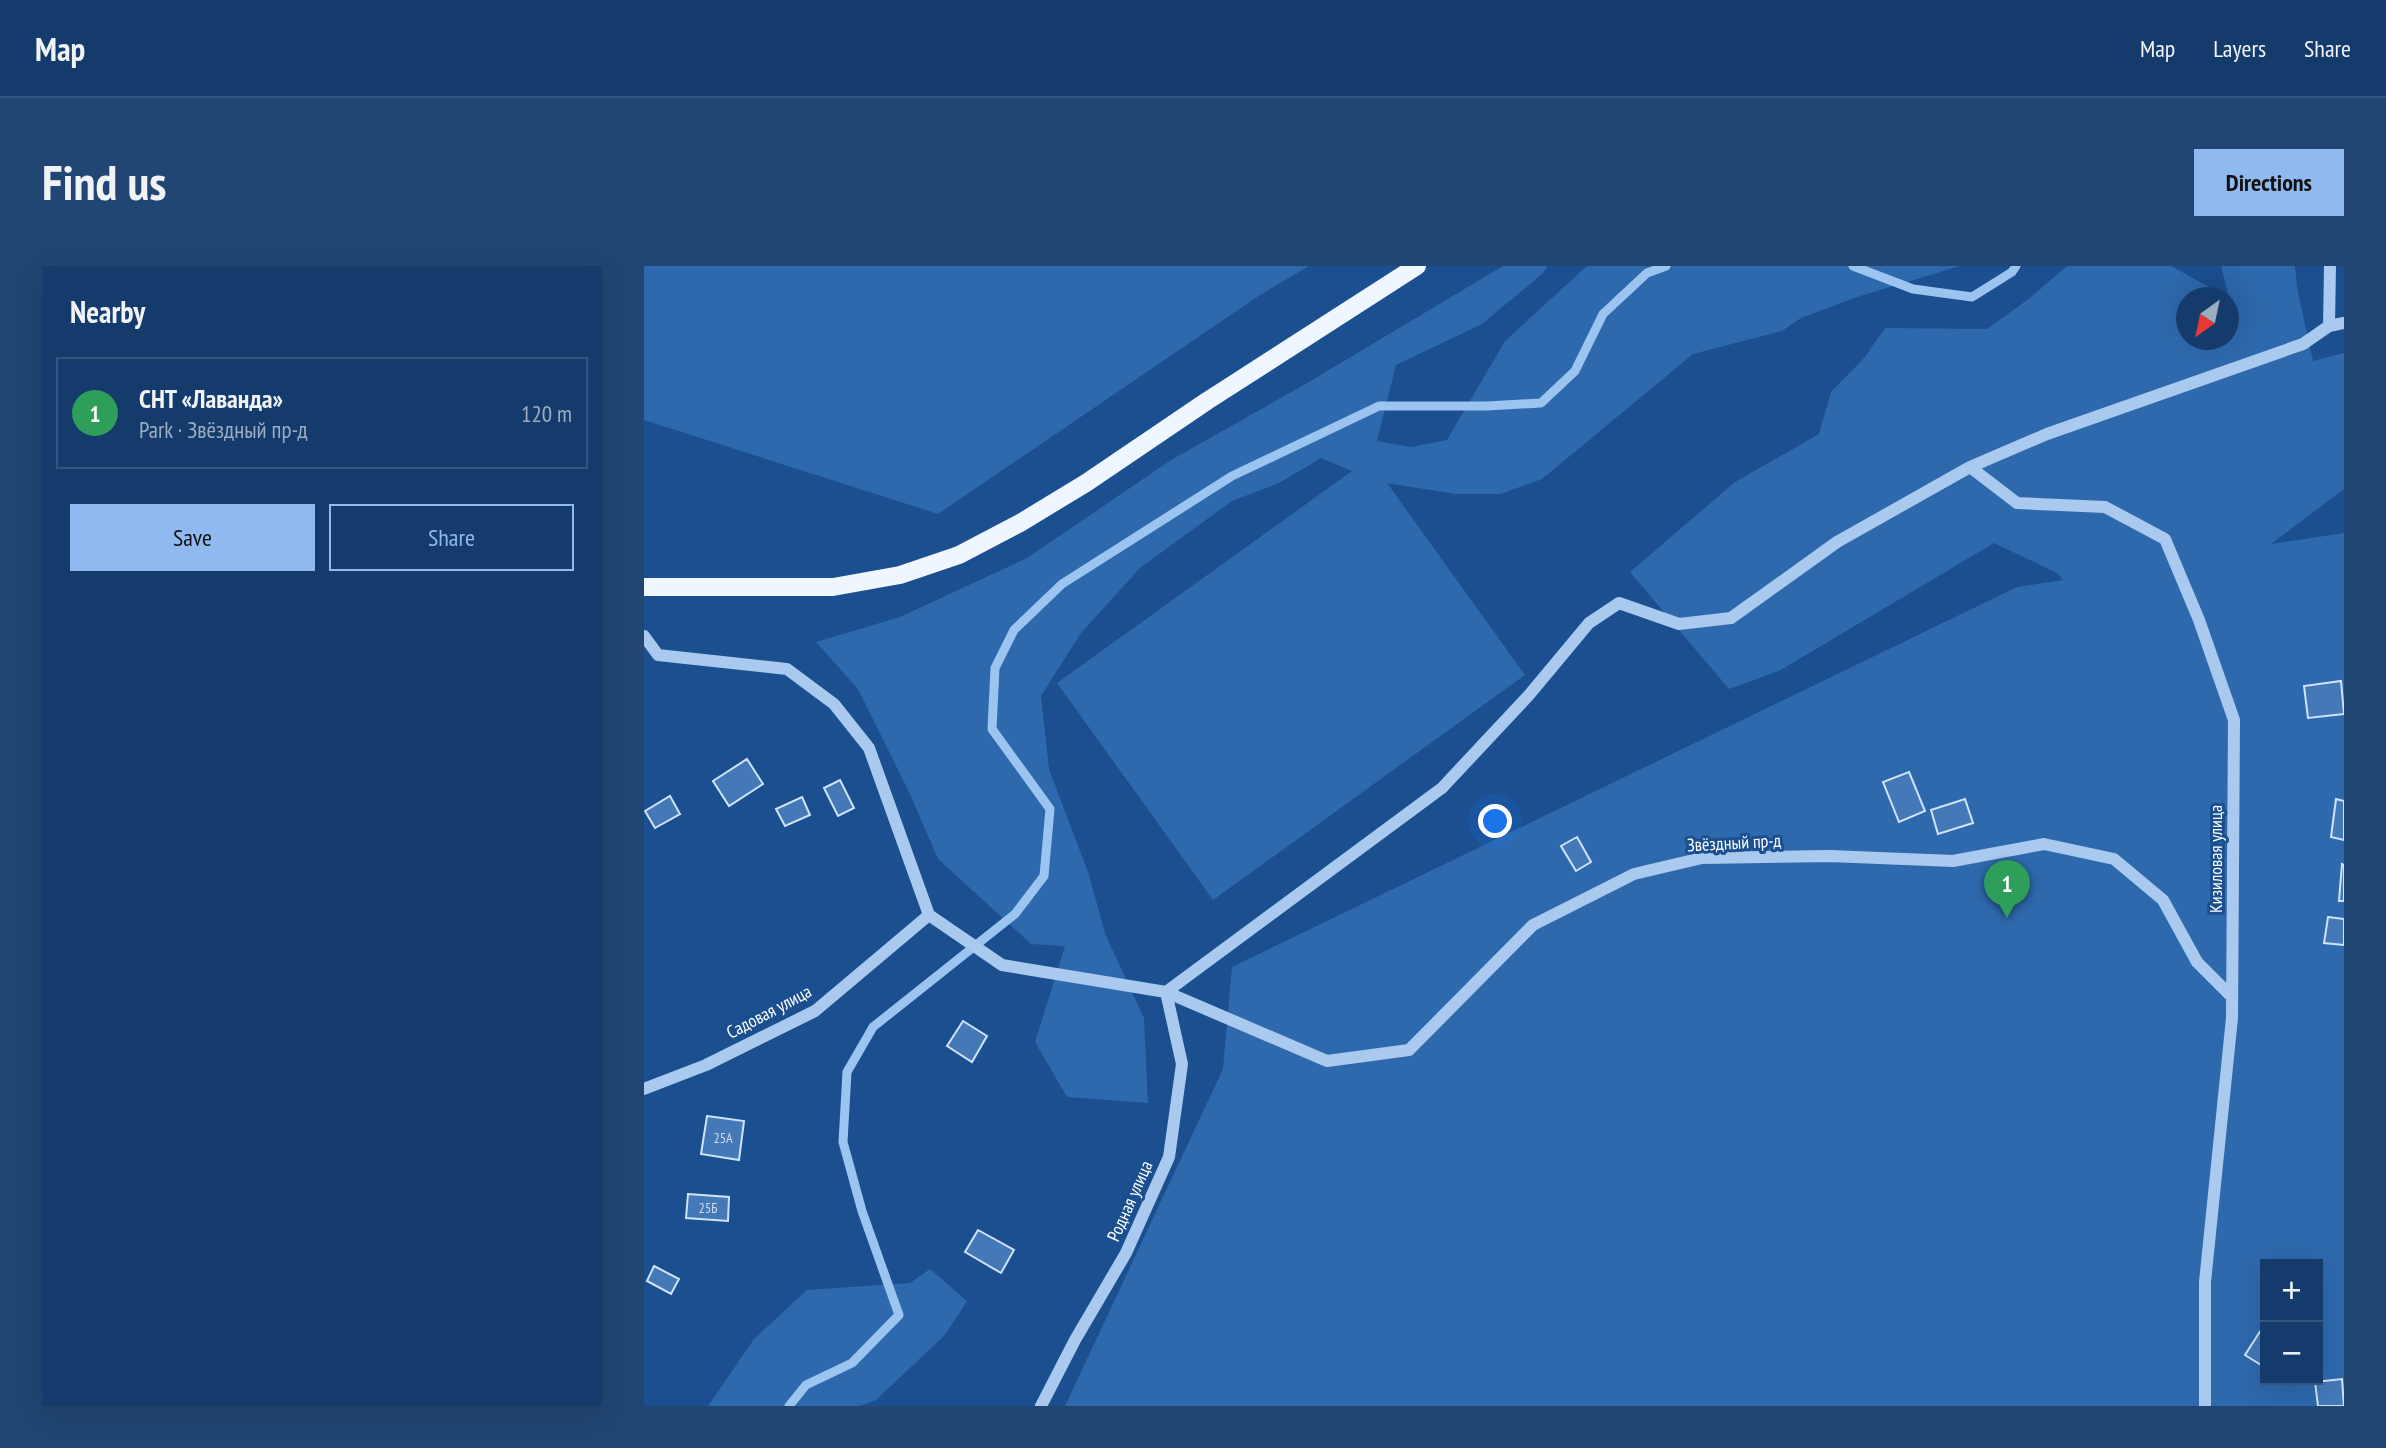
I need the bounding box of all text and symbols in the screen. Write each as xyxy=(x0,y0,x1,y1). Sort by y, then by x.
text: Map xyxy=(35,27,85,70)
text: Map xyxy=(2140,33,2175,64)
text: Layers xyxy=(2213,33,2266,64)
text: Share xyxy=(2304,33,2351,64)
button: Directions xyxy=(2194,149,2344,216)
text: Find us xyxy=(42,150,166,214)
north arrow xyxy=(2176,287,2239,350)
text: Nearby xyxy=(70,292,145,331)
text: СНТ «Лаванда» xyxy=(139,382,283,415)
text: 1 xyxy=(90,399,101,428)
text: 120 m xyxy=(521,399,572,428)
text: Park · Звёздный пр-д xyxy=(139,415,308,444)
button: Save xyxy=(70,504,315,571)
button: Share xyxy=(329,504,574,571)
your location xyxy=(1478,804,1512,838)
street label: Кизиловая улица xyxy=(2204,805,2227,913)
street label: Звёздный пр-д xyxy=(1686,829,1782,856)
pin: 1 xyxy=(1984,860,2030,918)
street label: Садовая улица xyxy=(722,980,815,1044)
house number: 25А xyxy=(713,1129,733,1147)
street label: Родная улица xyxy=(1102,1157,1158,1245)
house number: 25Б xyxy=(699,1199,717,1217)
map controls xyxy=(2260,1259,2323,1385)
button: + xyxy=(2260,1259,2323,1322)
button: − xyxy=(2260,1322,2323,1385)

